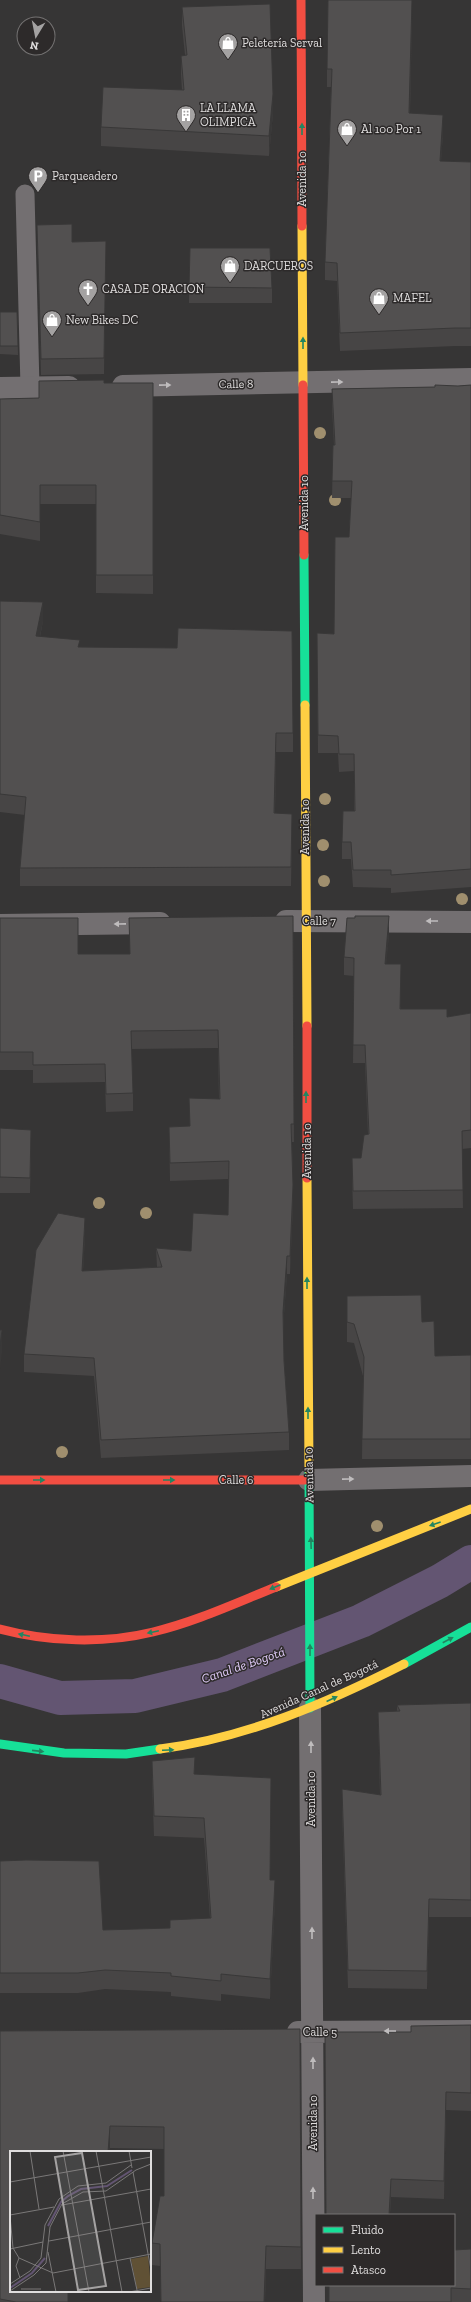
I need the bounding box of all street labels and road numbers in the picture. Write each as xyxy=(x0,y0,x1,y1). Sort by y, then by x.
street label: Avenida 10 xyxy=(295,151,309,207)
street label: Calle 8 xyxy=(218,377,254,391)
street label: Avenida 10 xyxy=(297,475,311,531)
street label: Avenida 10 xyxy=(298,799,312,855)
street label: Calle 7 xyxy=(302,914,336,928)
street label: Avenida 10 xyxy=(300,1123,314,1179)
street label: Avenida 10 xyxy=(302,1447,316,1503)
street label: Calle 6 xyxy=(219,1473,253,1487)
street label: Avenida Canal de Bogotá xyxy=(258,1657,380,1721)
street label: Avenida 10 xyxy=(304,1771,318,1827)
street label: Calle 5 xyxy=(303,2025,337,2039)
street label: Avenida 10 xyxy=(306,2095,320,2151)

